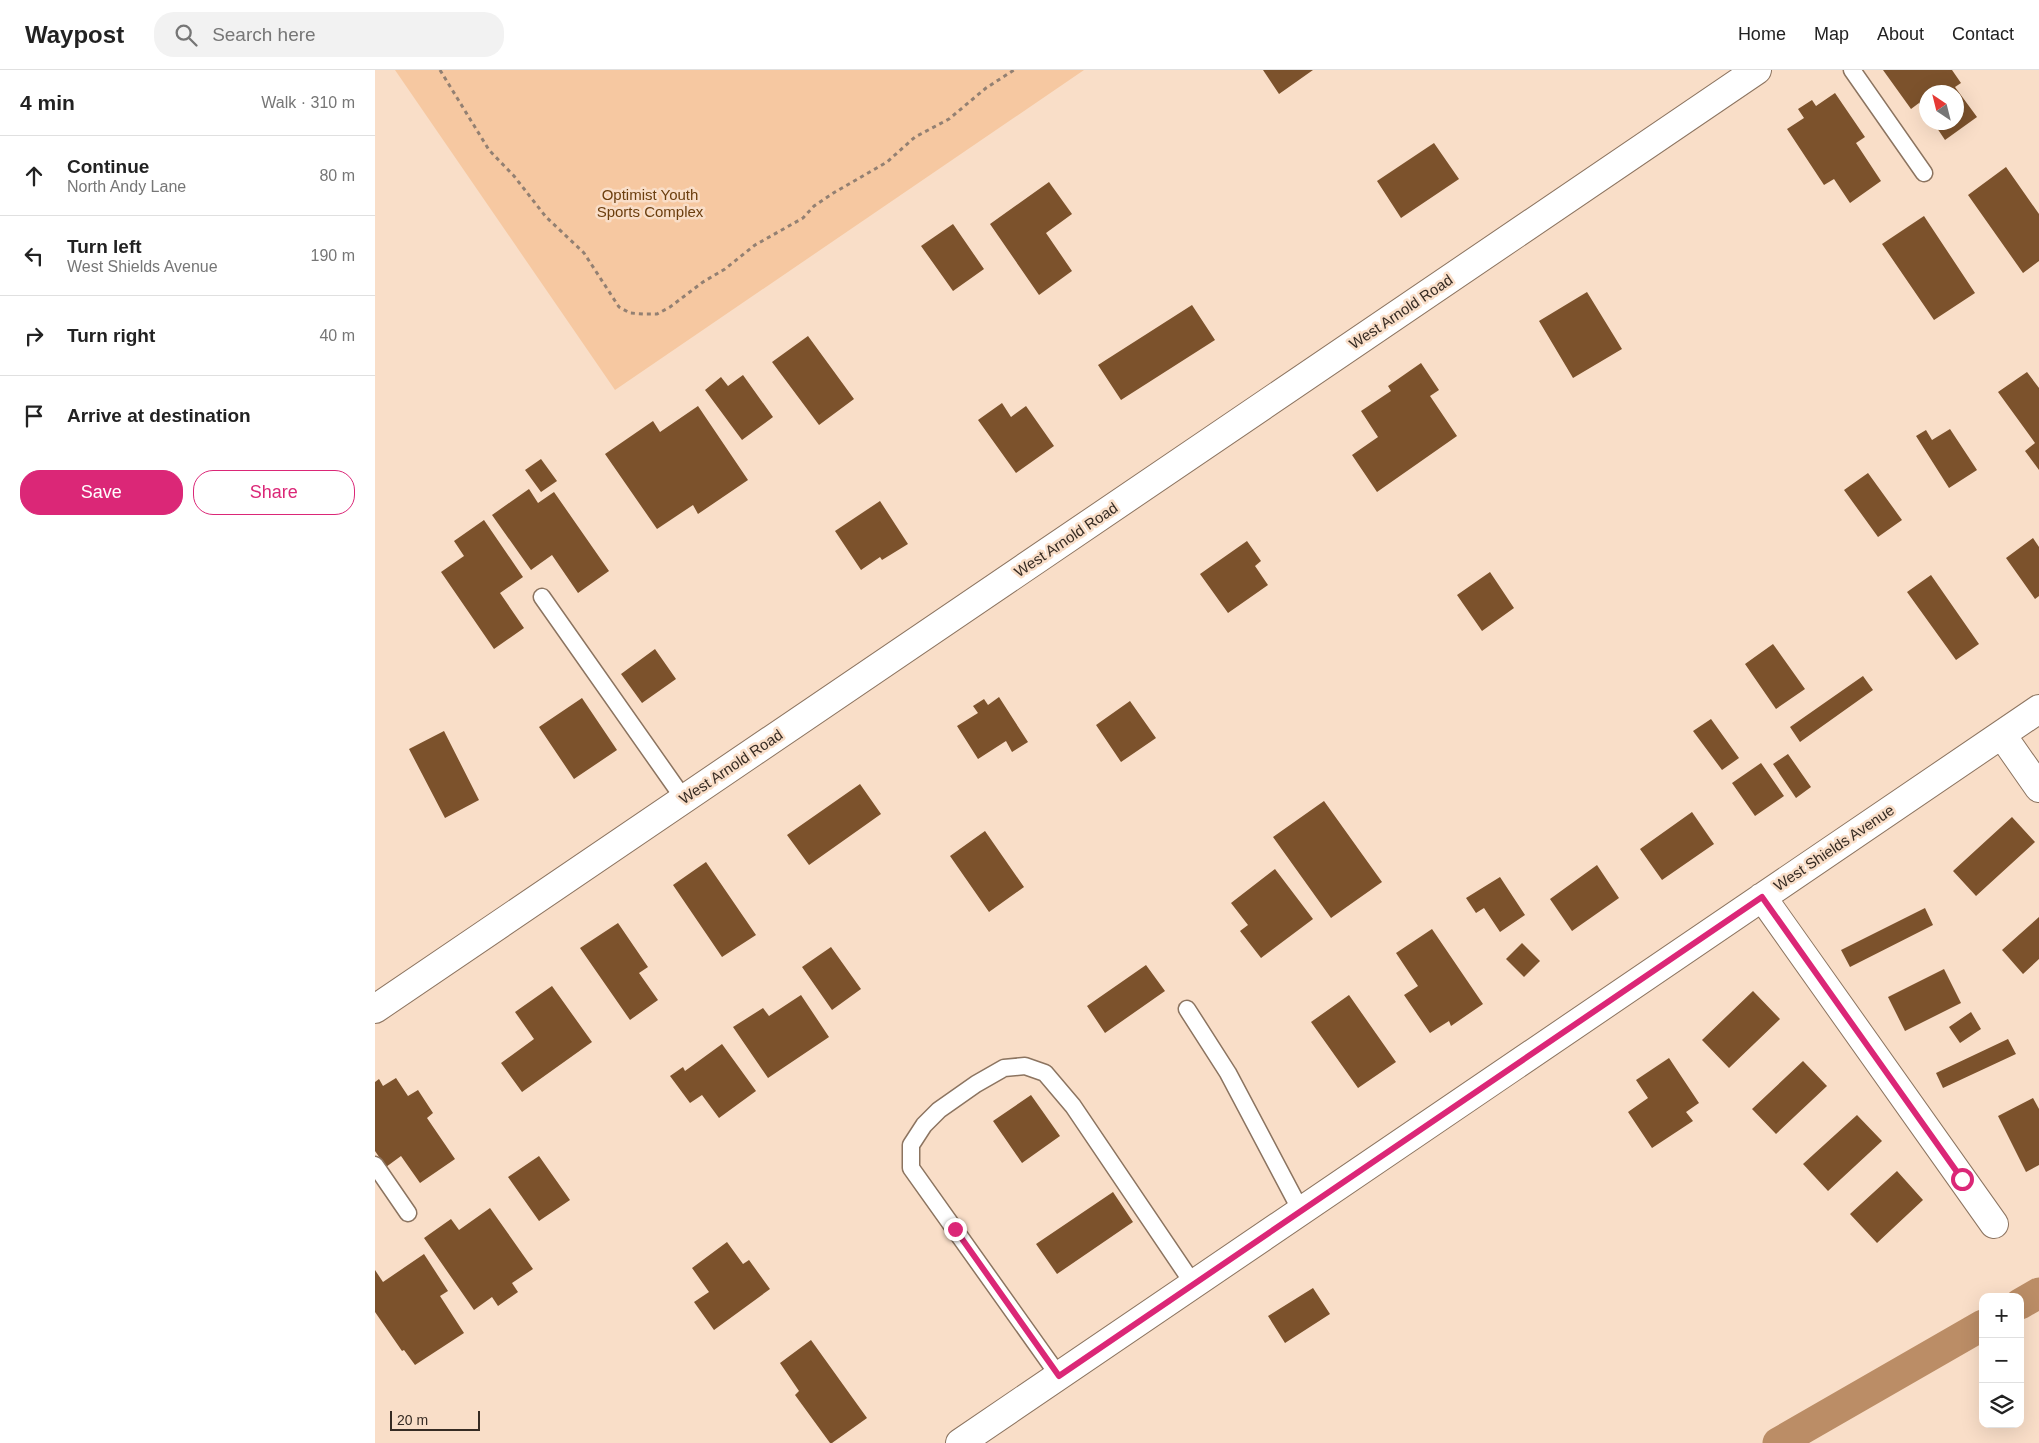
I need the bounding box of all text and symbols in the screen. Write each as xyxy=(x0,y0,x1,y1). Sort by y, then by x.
search box xyxy=(154,12,504,57)
text: Waypost xyxy=(25,21,124,48)
icon: search xyxy=(172,21,200,49)
text: Search here xyxy=(212,24,316,45)
text: Home xyxy=(1738,24,1786,44)
text: Map xyxy=(1814,24,1849,44)
text: About xyxy=(1877,24,1924,44)
text: Contact xyxy=(1952,24,2014,44)
north arrow xyxy=(1919,85,1964,130)
text: 4 min xyxy=(20,91,75,114)
text: Walk · 310 m xyxy=(261,94,355,111)
text: Continue xyxy=(67,156,149,177)
icon: ahead xyxy=(20,162,48,190)
text: 80 m xyxy=(319,167,355,184)
text: North Andy Lane xyxy=(67,178,186,195)
park label: Optimist Youth Sports Complex xyxy=(597,186,704,220)
text: Turn left xyxy=(67,236,142,257)
icon: left xyxy=(20,242,48,270)
text: 190 m xyxy=(311,247,355,264)
text: West Shields Avenue xyxy=(67,258,218,275)
street label: West Arnold Road xyxy=(1346,271,1455,352)
icon: right xyxy=(20,322,48,350)
text: Turn right xyxy=(67,325,155,346)
text: 40 m xyxy=(319,327,355,344)
icon: arrive xyxy=(20,402,48,430)
text: Arrive at destination xyxy=(67,405,251,426)
button: Save xyxy=(20,470,183,515)
button: Share xyxy=(193,470,355,515)
street label: West Arnold Road xyxy=(1011,499,1120,580)
street label: West Arnold Road xyxy=(676,726,785,807)
street label: West Shields Avenue xyxy=(1770,801,1897,894)
route start xyxy=(1951,1168,1974,1191)
route end xyxy=(944,1218,967,1241)
map controls xyxy=(1979,1293,2024,1428)
button: + xyxy=(1979,1293,2024,1338)
button: − xyxy=(1979,1338,2024,1383)
button: layers xyxy=(1979,1383,2024,1428)
scale bar xyxy=(390,1408,480,1431)
text: 20 m xyxy=(397,1412,428,1428)

